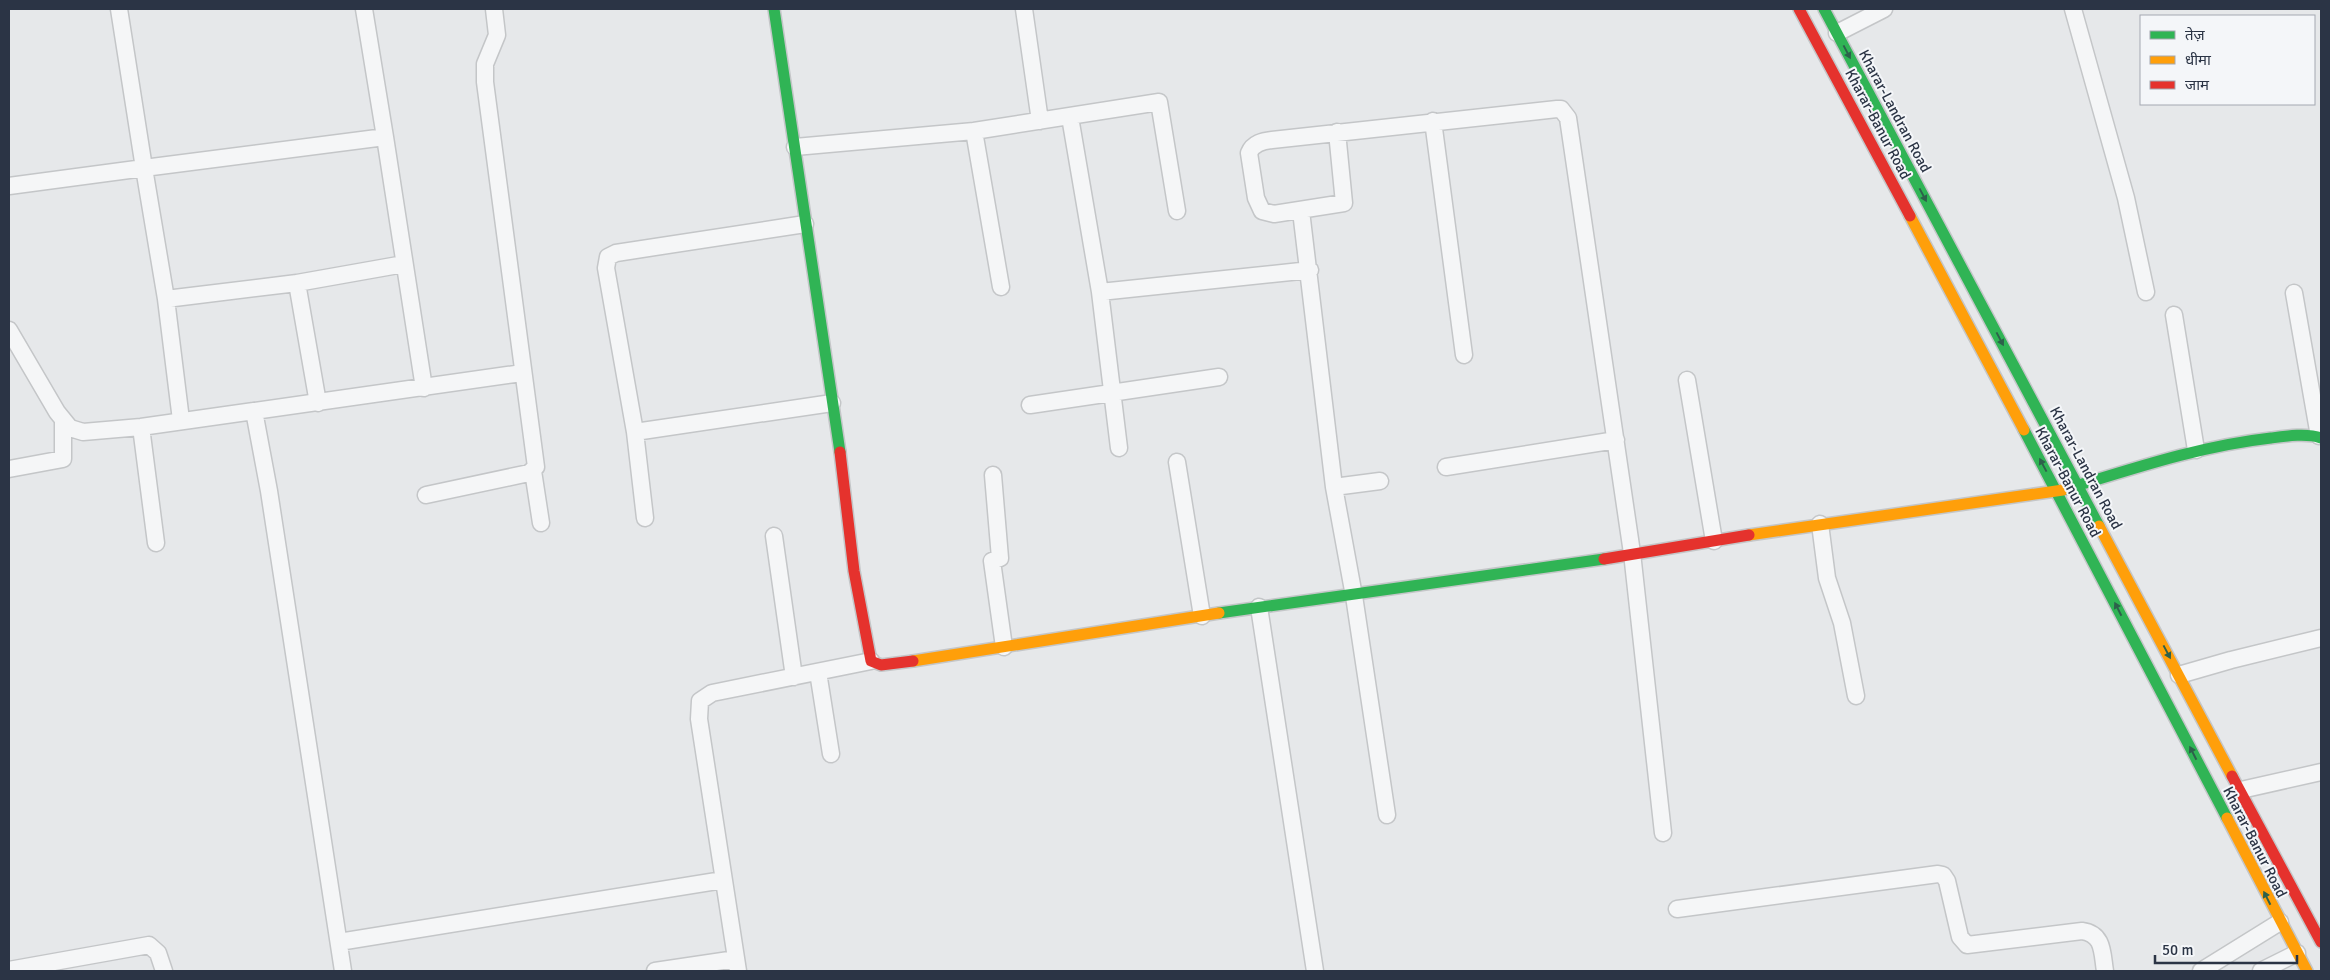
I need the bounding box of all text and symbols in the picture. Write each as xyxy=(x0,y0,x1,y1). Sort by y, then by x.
legend xyxy=(2140,15,2315,105)
text: तेज़ xyxy=(2185,26,2206,44)
one-way arrow xyxy=(1843,44,1851,59)
street label: Kharar-Landran Road xyxy=(1855,46,1935,176)
text: धीमा xyxy=(2185,51,2212,69)
street label: Kharar-Banur Road xyxy=(1841,66,1915,182)
text: जाम xyxy=(2185,76,2210,94)
one-way arrow xyxy=(1919,188,1927,202)
one-way arrow xyxy=(1996,331,2004,346)
street label: Kharar-Landran Road xyxy=(2046,403,2126,533)
street label: Kharar-Banur Road xyxy=(2031,424,2105,540)
one-way arrow xyxy=(2039,458,2047,472)
one-way arrow xyxy=(2114,602,2122,616)
one-way arrow xyxy=(2163,645,2171,659)
one-way arrow xyxy=(2188,747,2197,760)
street label: Kharar-Banur Road xyxy=(2219,783,2291,901)
one-way arrow xyxy=(2263,890,2271,905)
scale bar xyxy=(2155,932,2298,964)
text: 50 m xyxy=(2162,941,2193,959)

